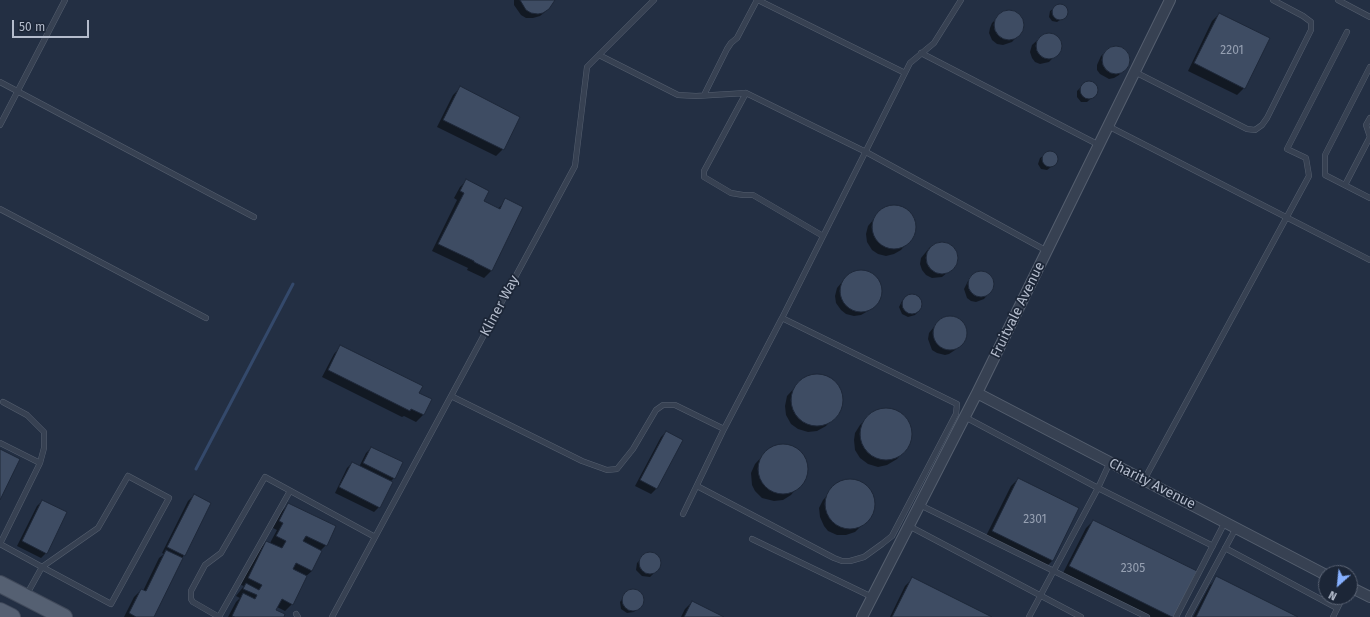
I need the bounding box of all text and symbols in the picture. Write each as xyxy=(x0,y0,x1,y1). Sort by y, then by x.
scale bar xyxy=(14,12,91,38)
text: 50 m xyxy=(19,20,45,34)
house number: 2201 xyxy=(1220,44,1244,58)
street label: Fruitvale Avenue xyxy=(987,259,1049,361)
street label: Kliner Way xyxy=(477,273,523,339)
street label: Charity Avenue xyxy=(1106,455,1198,513)
house number: 2301 xyxy=(1023,513,1047,527)
house number: 2305 xyxy=(1121,562,1145,576)
north arrow xyxy=(1318,565,1358,605)
text: N xyxy=(1327,588,1339,603)

